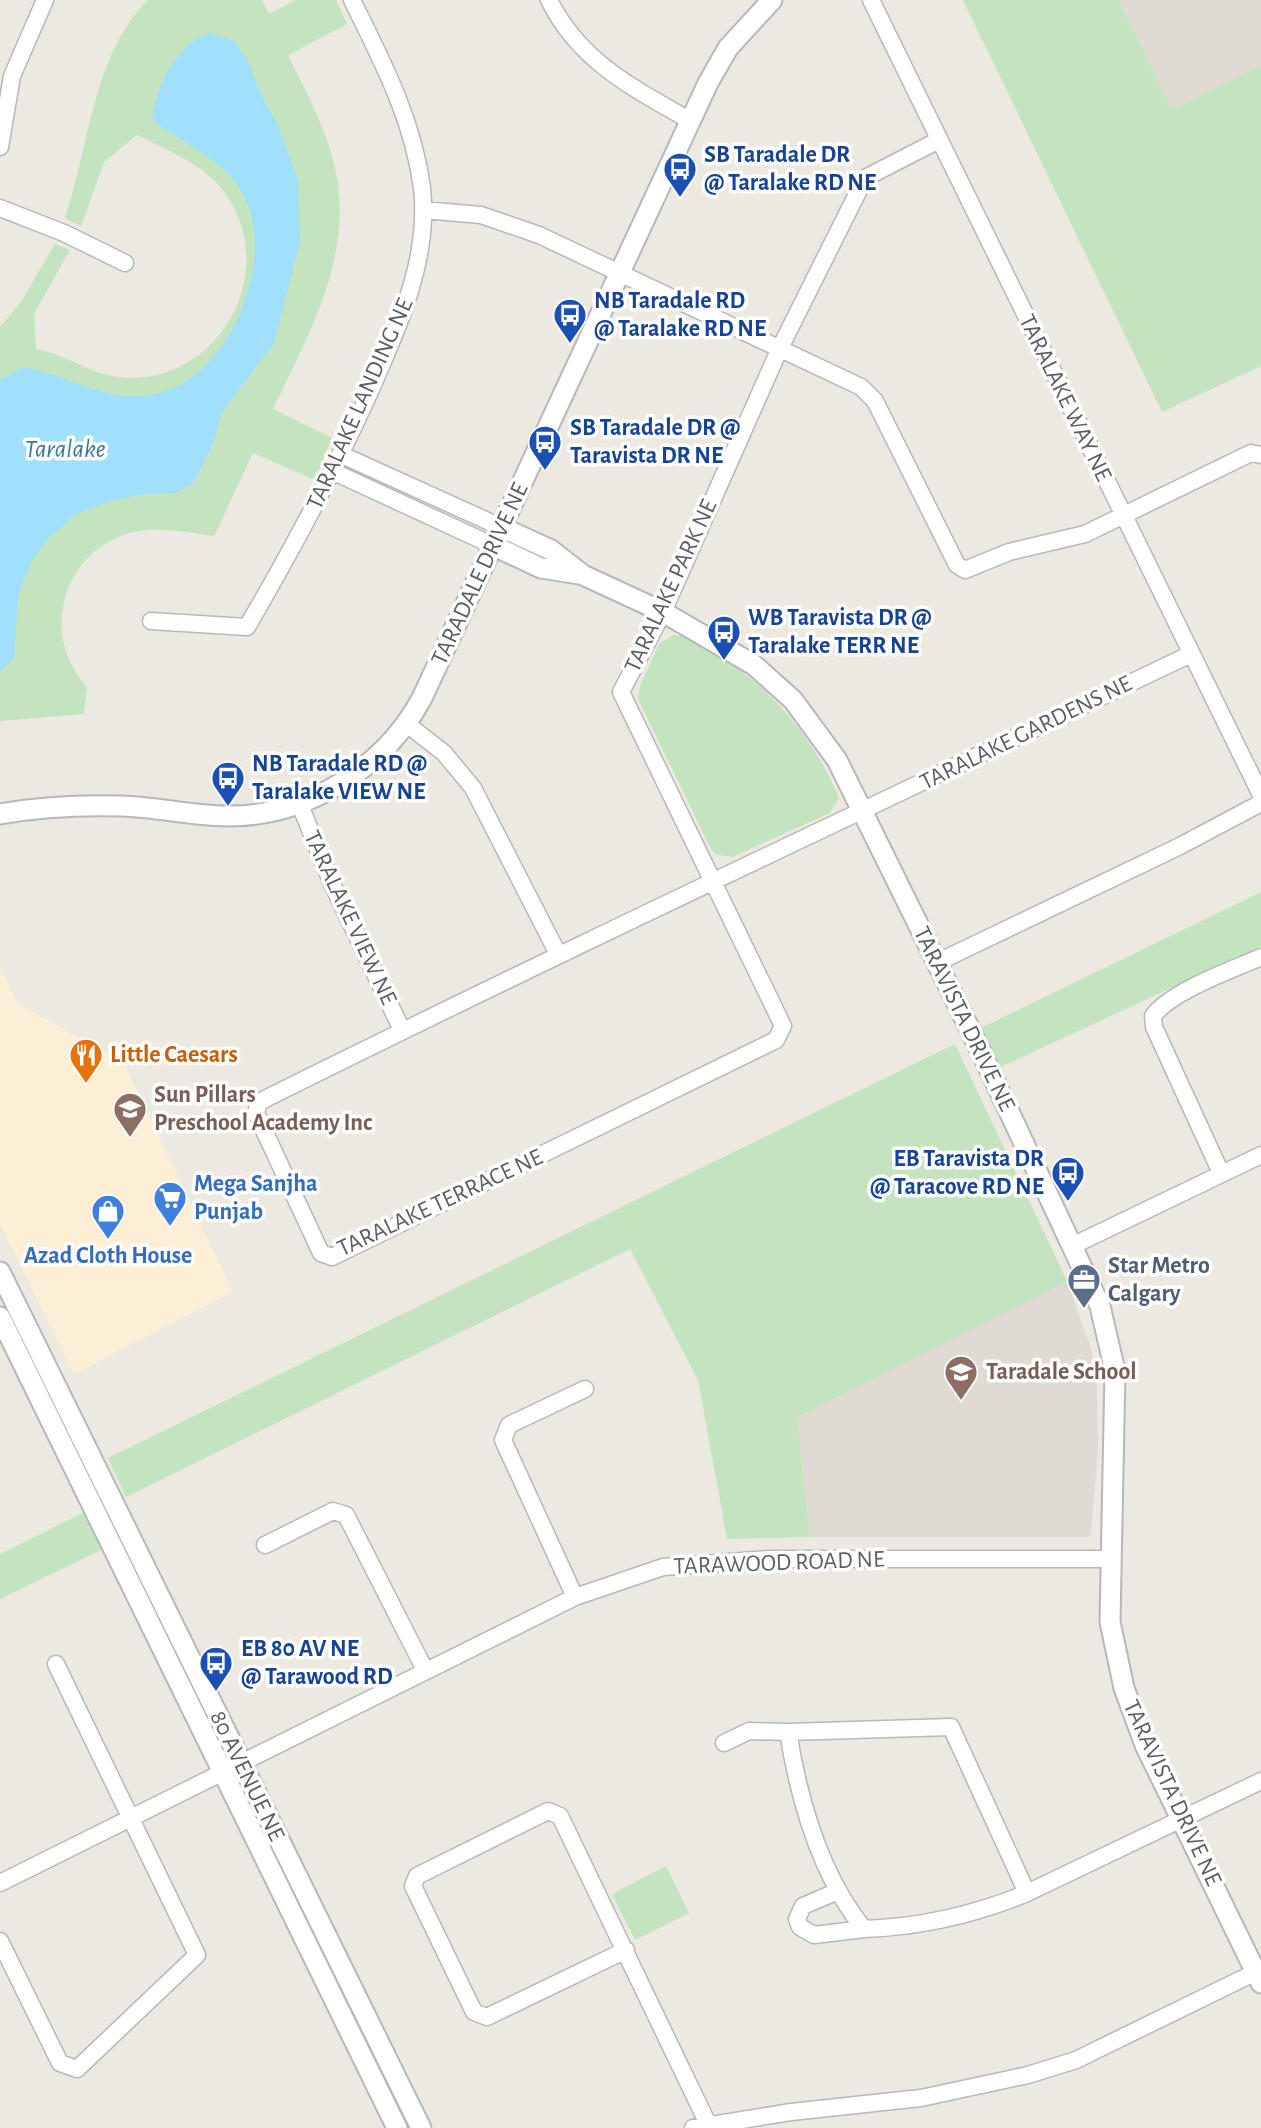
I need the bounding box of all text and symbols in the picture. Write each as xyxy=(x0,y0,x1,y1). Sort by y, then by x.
place label: SB Taradale DR @ Taralake RD NE xyxy=(704,143,876,195)
bus stop icon: SB Taradale DR @ Taralake RD NE xyxy=(661,150,699,199)
place label: NB Taradale RD @ Taralake RD NE xyxy=(594,289,766,341)
street label: TARALAKE LANDING NE xyxy=(303,294,418,513)
bus stop icon: NB Taradale RD @ Taralake RD NE xyxy=(551,296,589,345)
street label: TARALAKE WAY NE xyxy=(1014,311,1116,486)
place label: SB Taradale DR @ Taravista DR NE xyxy=(570,416,740,468)
bus stop icon: SB Taradale DR @ Taravista DR NE xyxy=(526,423,564,472)
water label: Taralake xyxy=(24,436,106,462)
street label: TARADALE DRIVE NE xyxy=(427,479,533,669)
street label: TARALAKE PARK NE xyxy=(620,496,722,676)
place label: WB Taravista DR @ Taralake TERR NE xyxy=(748,606,932,658)
bus stop icon: WB Taravista DR @ Taralake TERR NE xyxy=(705,613,743,662)
street label: TARALAKE GARDENS NE xyxy=(916,671,1136,795)
place label: NB Taradale RD @ Taralake VIEW NE xyxy=(252,752,427,804)
bus stop icon: NB Taradale RD @ Taralake VIEW NE xyxy=(209,759,247,808)
street label: TARALAKE VIEW NE xyxy=(299,827,401,1009)
street label: TARAVISTA DRIVE NE xyxy=(909,923,1019,1115)
restaurant icon: Little Caesars xyxy=(67,1036,105,1085)
place label: Little Caesars xyxy=(110,1043,238,1067)
place label: Sun Pillars Preschool Academy Inc xyxy=(154,1083,372,1135)
school or university icon: Sun Pillars Preschool Academy Inc xyxy=(111,1090,149,1139)
street label: TARALAKE TERRACE NE xyxy=(334,1145,547,1261)
place label: EB Taravista DR @ Taracove RD NE xyxy=(870,1147,1044,1199)
bus stop icon: EB Taravista DR @ Taracove RD NE xyxy=(1049,1154,1087,1203)
place label: Mega Sanjha Punjab xyxy=(194,1172,318,1224)
supermarket icon: Mega Sanjha Punjab xyxy=(151,1179,189,1228)
shop icon: Azad Cloth House xyxy=(89,1192,127,1241)
place label: Azad Cloth House xyxy=(24,1244,192,1268)
place label: Star Metro Calgary xyxy=(1108,1254,1210,1306)
office icon: Star Metro Calgary xyxy=(1065,1261,1103,1310)
school or university icon: Taradale School xyxy=(942,1353,980,1402)
place label: Taradale School xyxy=(986,1360,1137,1384)
street label: TARAWOOD ROAD NE xyxy=(673,1547,885,1579)
place label: EB 80 AV NE @ Tarawood RD xyxy=(241,1637,393,1689)
bus stop icon: EB 80 AV NE @ Tarawood RD xyxy=(197,1644,235,1693)
street label: TARAVISTA DRIVE NE xyxy=(1118,1696,1226,1890)
street label: 80 AVENUE NE xyxy=(205,1707,289,1845)

